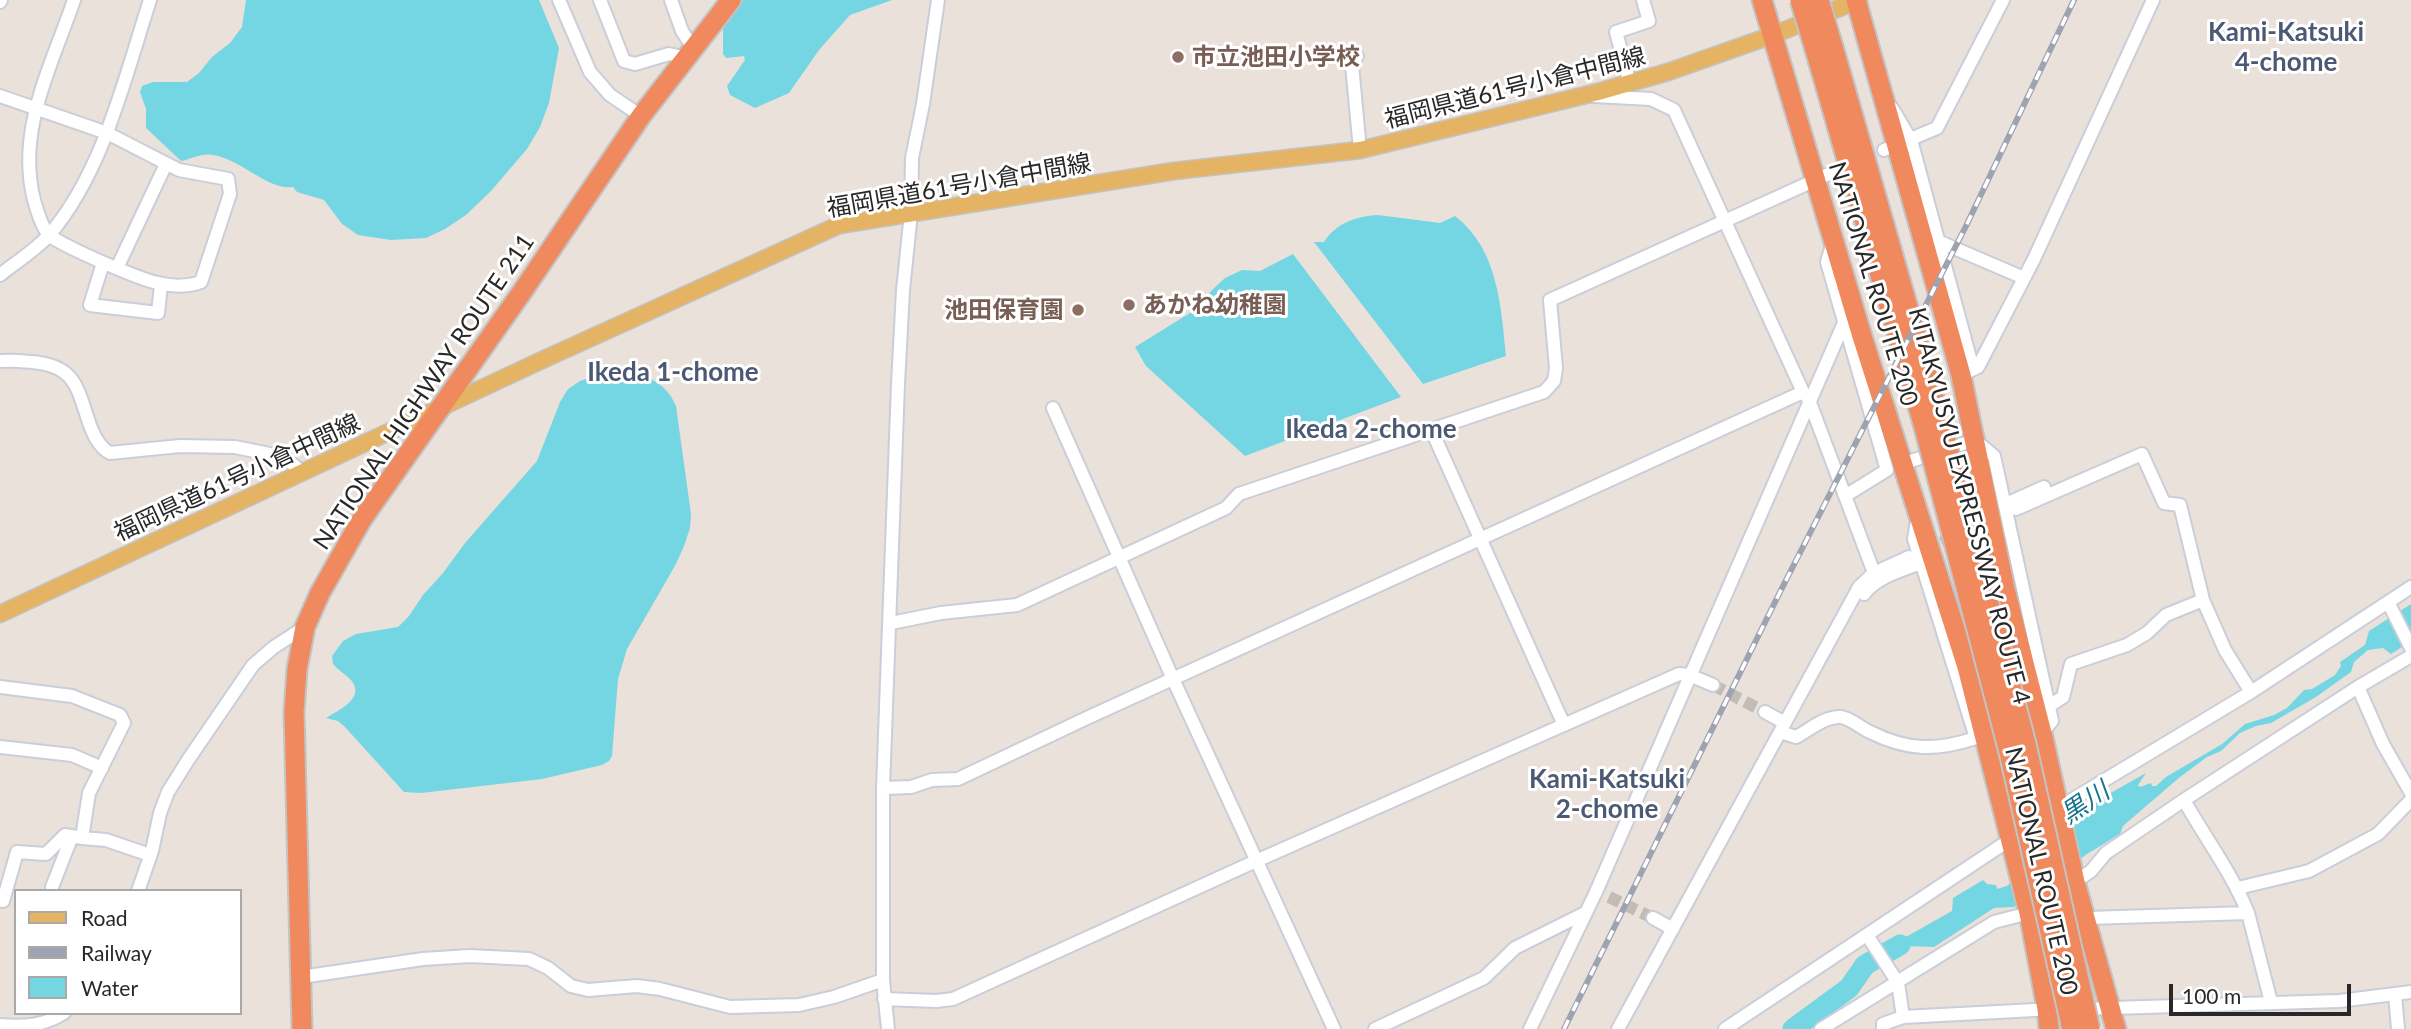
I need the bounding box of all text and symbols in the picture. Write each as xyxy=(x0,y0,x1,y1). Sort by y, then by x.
district label: Kami-Katsuki 4-chome xyxy=(2208,17,2364,78)
street label: 福岡県道61号小倉中間線 xyxy=(1382,42,1648,134)
place label: 市立池田小学校 xyxy=(1192,43,1360,71)
marker: 市立池田小学校 xyxy=(1170,49,1186,65)
street label: 福岡県道61号小倉中間線 xyxy=(825,149,1093,223)
street label: NATIONAL ROUTE 200 xyxy=(1822,158,1924,410)
street label: NATIONAL HIGHWAY ROUTE 211 xyxy=(307,229,541,555)
place label: あかね幼稚園 xyxy=(1143,291,1287,319)
place label: 池田保育園 xyxy=(944,296,1064,324)
marker: あかね幼稚園 xyxy=(1121,297,1137,313)
marker: 池田保育園 xyxy=(1070,302,1086,318)
street label: KITAKYUSYU EXPRESSWAY ROUTE 4 xyxy=(1902,305,2036,707)
district label: Ikeda 1-chome xyxy=(587,357,759,389)
street label: 福岡県道61号小倉中間線 xyxy=(110,408,364,548)
district label: Ikeda 2-chome xyxy=(1285,414,1457,446)
street label: NATIONAL ROUTE 200 xyxy=(1998,744,2084,998)
district label: Kami-Katsuki 2-chome xyxy=(1529,764,1685,826)
water label: 黒川 xyxy=(2055,776,2115,830)
legend xyxy=(14,889,242,1015)
text: Road xyxy=(81,905,128,930)
text: Railway xyxy=(81,940,152,965)
scale bar xyxy=(2173,970,2355,1014)
text: Water xyxy=(81,975,138,1000)
text: 100 m xyxy=(2182,983,2241,1008)

